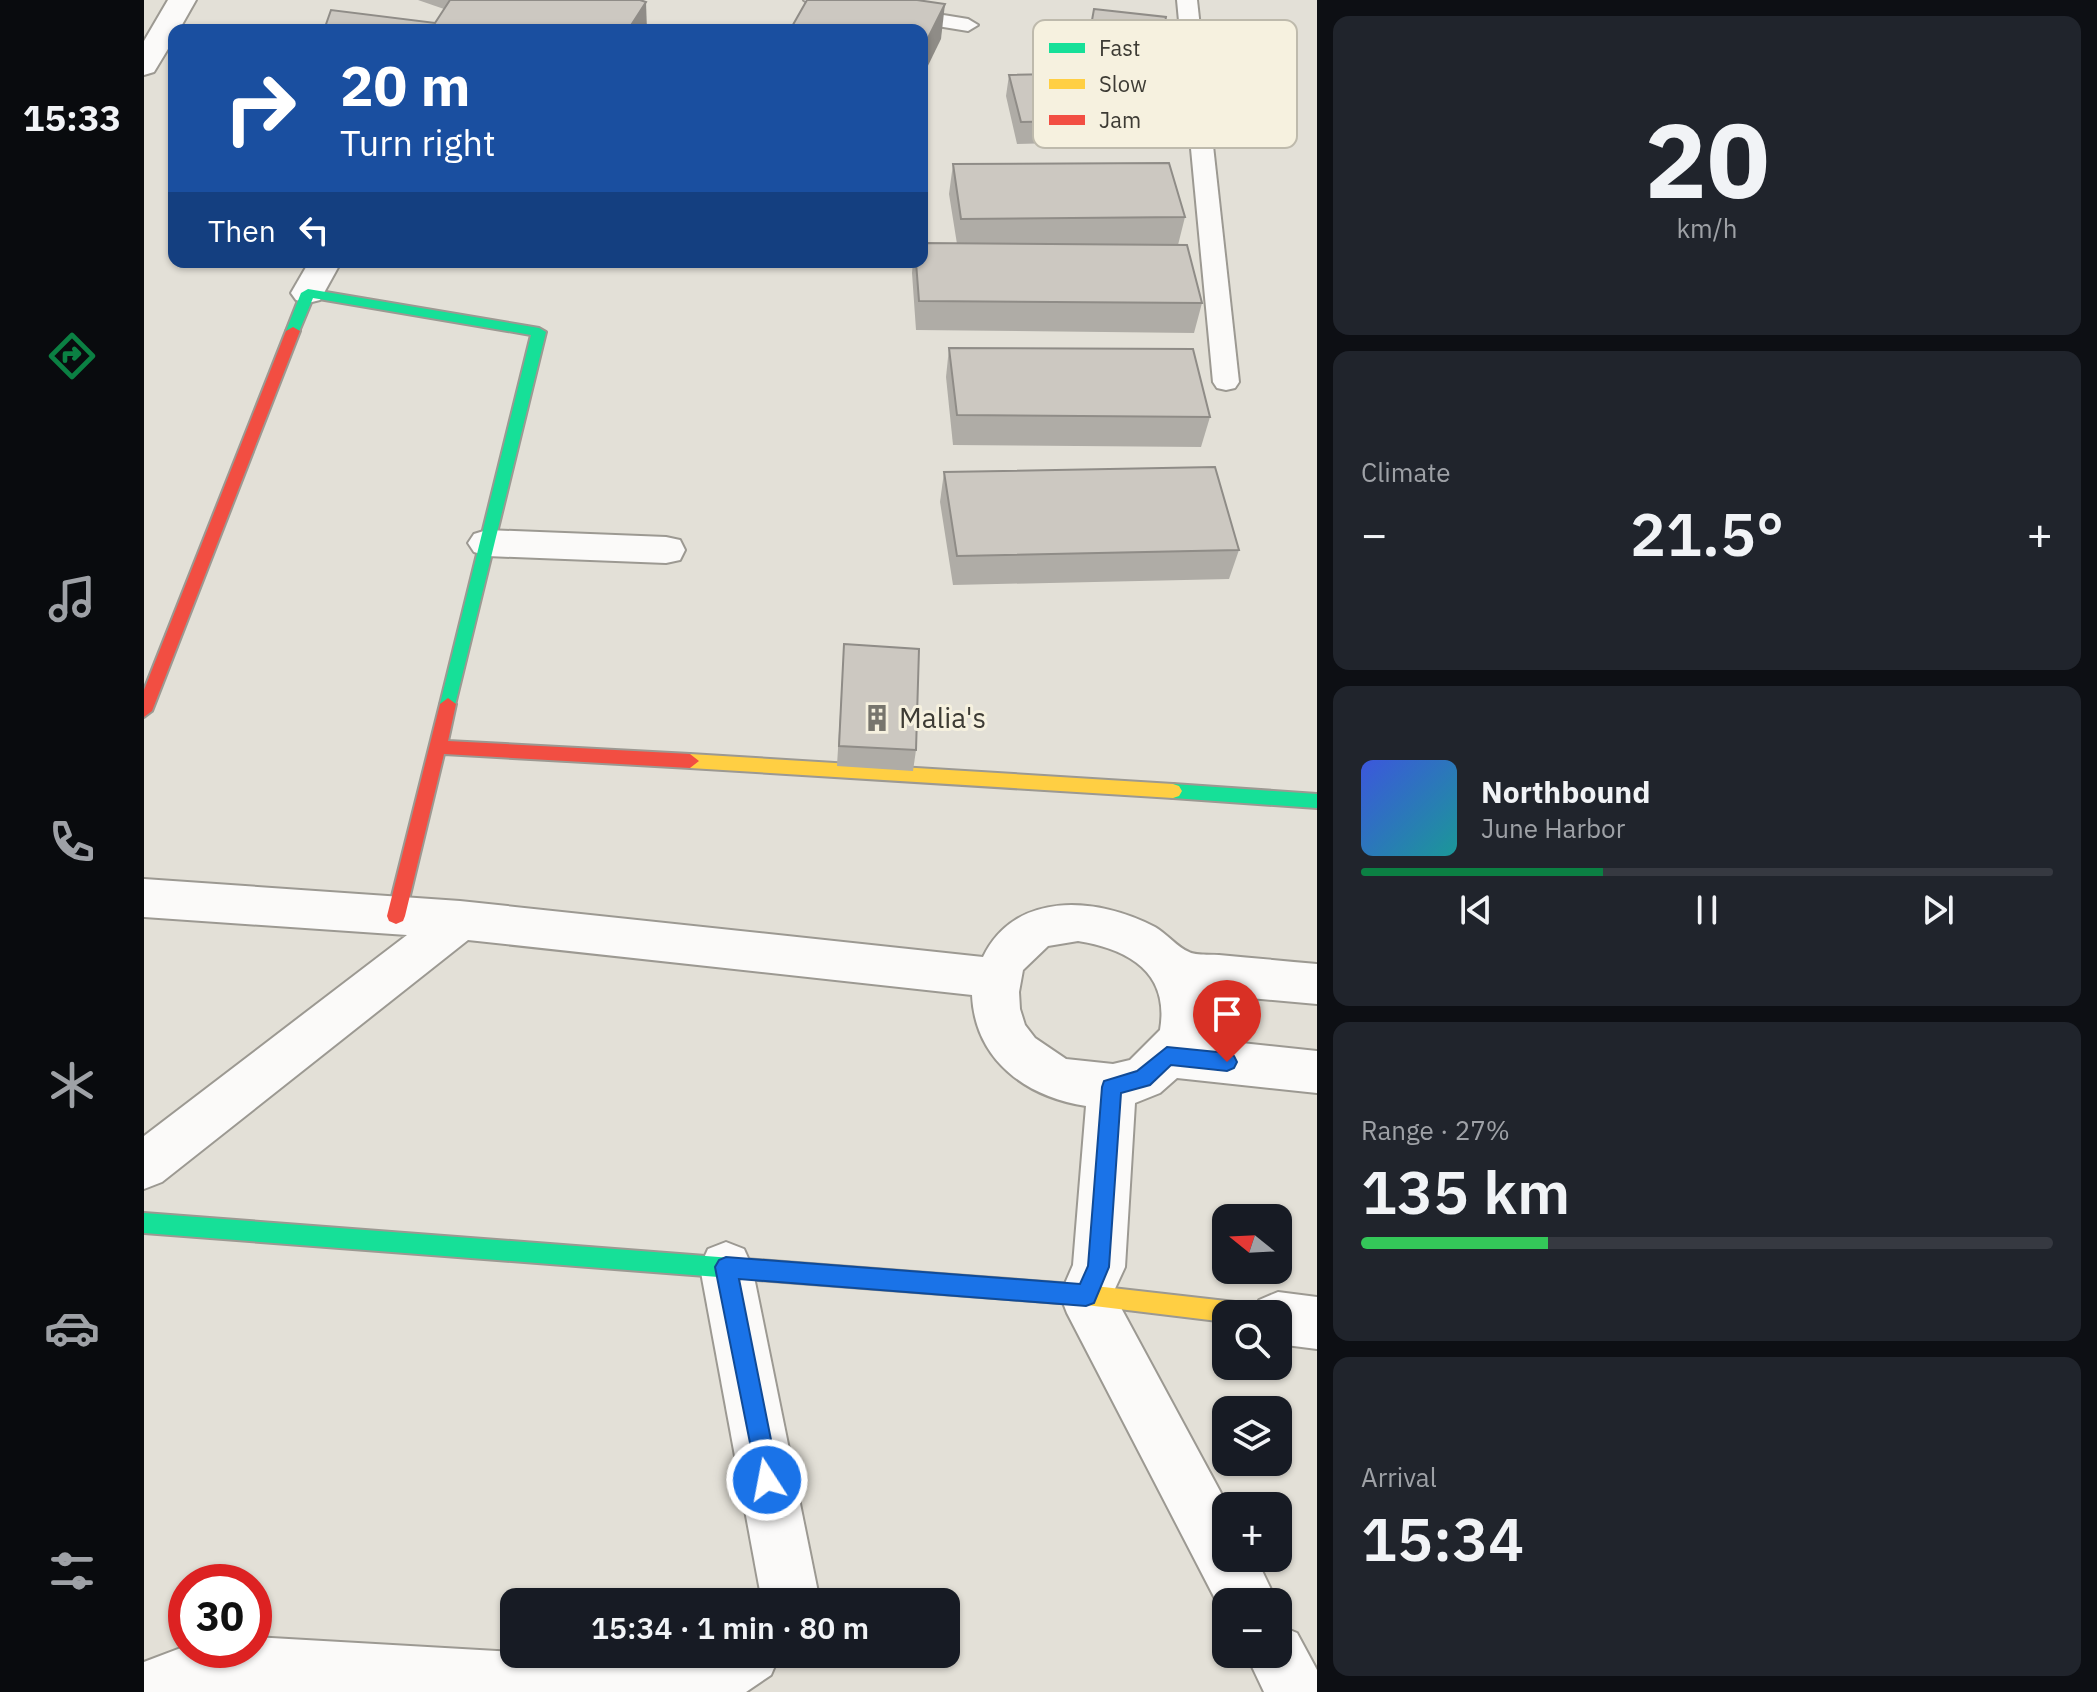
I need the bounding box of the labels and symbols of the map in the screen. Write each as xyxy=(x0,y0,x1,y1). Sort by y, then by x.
legend xyxy=(1033,20,1297,148)
text: Fast xyxy=(1099,33,1140,62)
text: Slow xyxy=(1099,69,1147,98)
text: Jam xyxy=(1099,105,1141,134)
place label: Malia's xyxy=(899,699,986,736)
building icon: Malia's xyxy=(862,703,892,733)
pin xyxy=(1193,980,1261,1062)
north arrow xyxy=(1212,1204,1292,1284)
position arrow xyxy=(725,1438,809,1522)
speed limit sign: 30 xyxy=(168,1564,272,1668)

